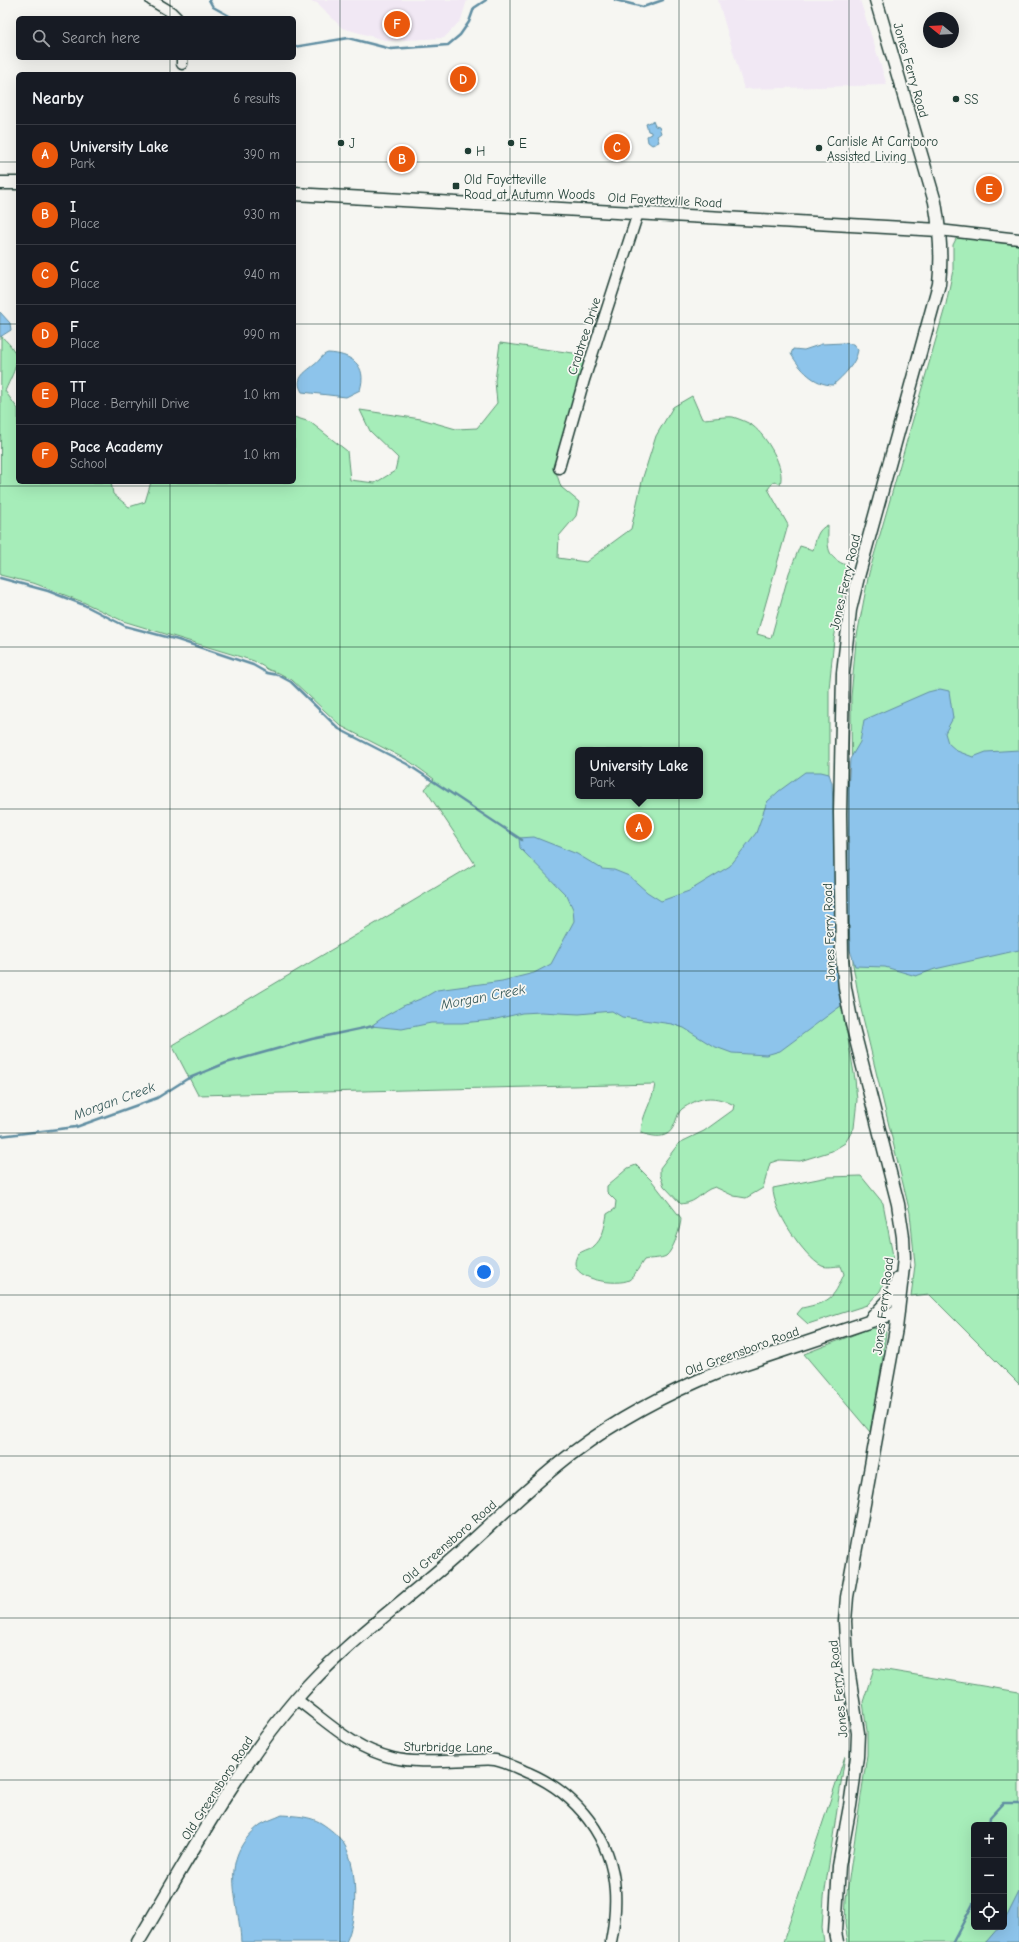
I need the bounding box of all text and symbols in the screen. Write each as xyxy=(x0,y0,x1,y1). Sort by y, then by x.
pin: F xyxy=(384,9,410,39)
north arrow xyxy=(923,12,959,48)
search box xyxy=(16,16,296,60)
street label: Jones Ferry Road xyxy=(890,21,932,119)
icon: search xyxy=(30,27,52,49)
text: Search here xyxy=(62,29,140,47)
pin: D xyxy=(450,64,476,94)
text: Nearby xyxy=(32,89,83,108)
text: 6 results xyxy=(233,91,280,106)
place label: SS xyxy=(964,92,978,107)
marker: SS xyxy=(951,94,961,104)
pin: C xyxy=(604,132,630,162)
place label: Carlisle At Carrboro Assisted Living xyxy=(827,134,938,164)
place label: J xyxy=(349,136,355,151)
place label: E xyxy=(519,136,527,151)
text: University Lake xyxy=(70,138,168,156)
marker: J xyxy=(336,138,346,148)
marker: E xyxy=(506,138,516,148)
marker: Carlisle At Carrboro Assisted Living xyxy=(814,143,824,153)
pin: B xyxy=(389,144,415,174)
place label: H xyxy=(476,144,485,159)
marker: H xyxy=(463,146,473,156)
text: A xyxy=(41,147,49,162)
text: 390 m xyxy=(244,147,280,162)
text: Park xyxy=(70,156,95,171)
place label: Old Fayetteville Road at Autumn Woods xyxy=(464,172,595,202)
pin: E xyxy=(976,174,1002,204)
marker: Old Fayetteville Road at Autumn Woods xyxy=(451,181,461,191)
street label: Old Fayetteville Road xyxy=(607,190,723,210)
text: I xyxy=(70,198,76,216)
text: B xyxy=(41,207,49,222)
text: 930 m xyxy=(244,207,280,222)
text: Place xyxy=(70,216,100,231)
text: C xyxy=(70,258,79,276)
text: C xyxy=(41,267,49,282)
text: 940 m xyxy=(244,267,280,282)
text: Place xyxy=(70,276,100,291)
street label: Crabtree Drive xyxy=(564,295,604,377)
text: F xyxy=(70,318,79,336)
text: D xyxy=(41,327,49,342)
text: 990 m xyxy=(243,327,280,342)
text: Place xyxy=(70,336,100,351)
text: TT xyxy=(70,378,86,396)
text: E xyxy=(41,387,49,402)
text: 1.0 km xyxy=(244,387,280,402)
text: Place · Berryhill Drive xyxy=(70,396,189,411)
text: Pace Academy xyxy=(70,438,163,456)
text: F xyxy=(41,447,49,462)
text: 1.0 km xyxy=(244,447,280,462)
text: School xyxy=(70,456,107,471)
street label: Jones Ferry Road xyxy=(827,533,863,631)
popup xyxy=(575,747,703,799)
text: University Lake xyxy=(590,757,688,775)
text: Park xyxy=(590,775,615,790)
pin: A xyxy=(626,812,652,842)
street label: Jones Ferry Road xyxy=(820,883,838,981)
water label: Morgan Creek xyxy=(438,980,527,1014)
water label: Morgan Creek xyxy=(70,1078,157,1124)
street label: Jones Ferry Road xyxy=(870,1256,896,1356)
your location xyxy=(474,1262,494,1282)
street label: Old Greensboro Road xyxy=(683,1323,801,1379)
street label: Old Greensboro Road xyxy=(399,1497,499,1587)
street label: Jones Ferry Road xyxy=(825,1639,851,1739)
street label: Old Greensboro Road xyxy=(178,1733,256,1843)
street label: Sturbridge Lane xyxy=(403,1739,493,1755)
map controls xyxy=(971,1822,1007,1930)
button: + xyxy=(971,1822,1007,1858)
button: − xyxy=(971,1858,1007,1894)
button: locate xyxy=(971,1894,1007,1930)

